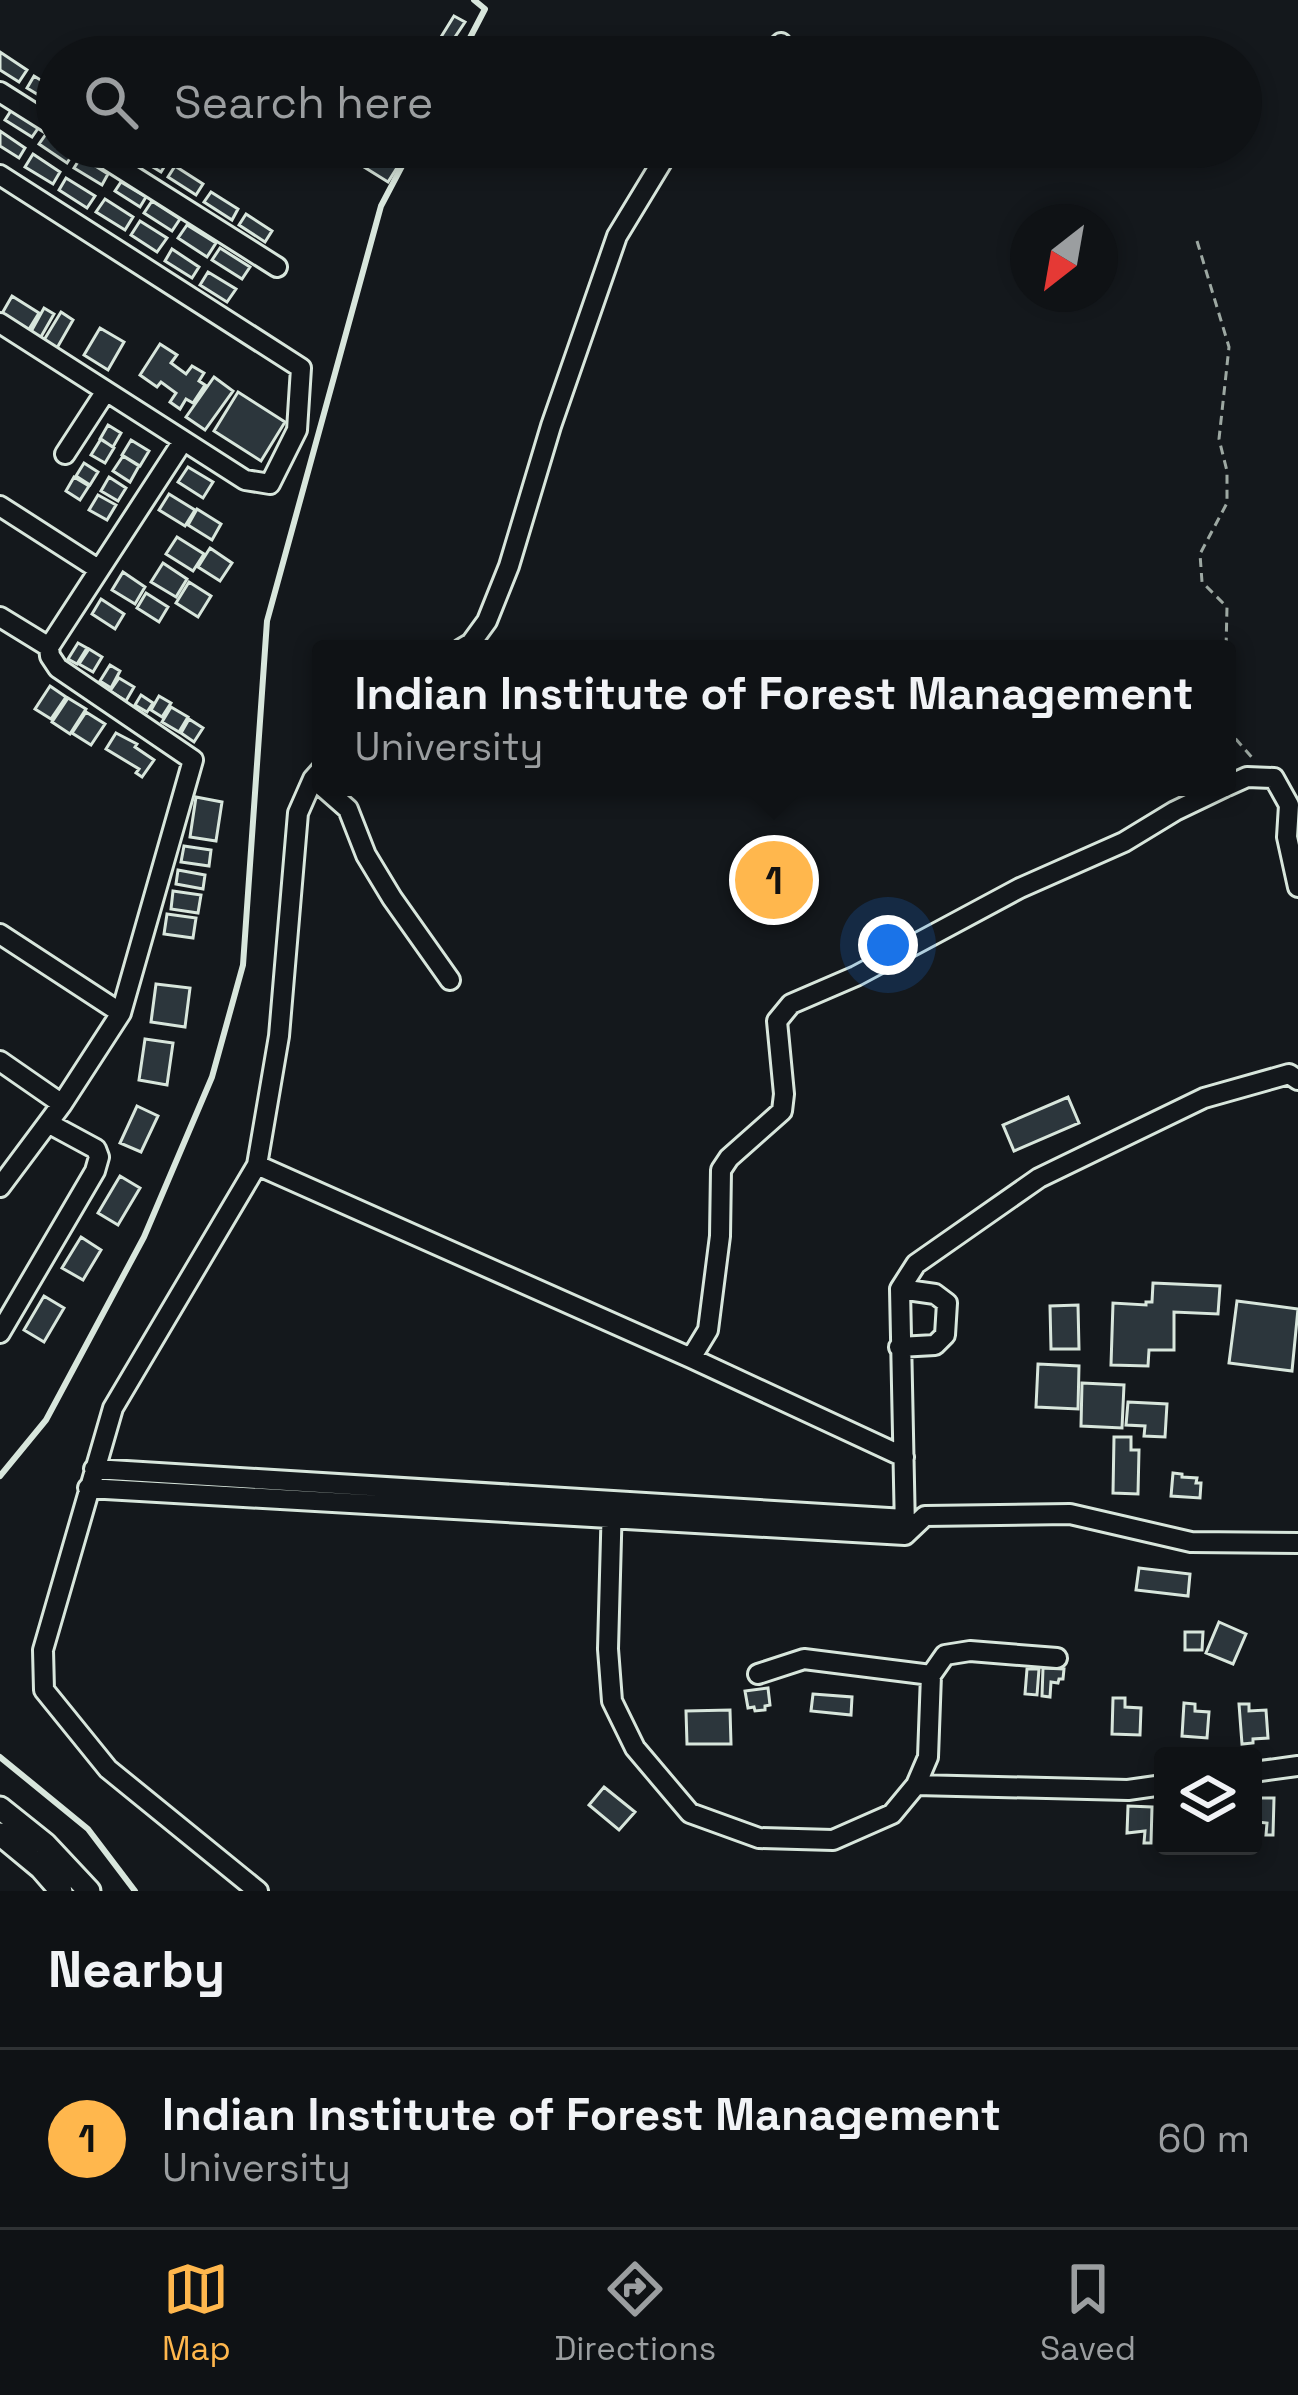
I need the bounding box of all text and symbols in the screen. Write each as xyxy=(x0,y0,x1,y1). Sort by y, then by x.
search box xyxy=(36,36,1262,168)
icon: search xyxy=(78,69,144,135)
text: Search here xyxy=(174,74,433,131)
north arrow xyxy=(1010,204,1118,312)
popup xyxy=(312,640,1236,796)
text: Indian Institute of Forest Management xyxy=(355,665,1193,722)
text: University xyxy=(355,722,543,771)
pin: 1 xyxy=(735,835,813,925)
your location xyxy=(858,915,918,975)
map controls xyxy=(1154,1747,1262,1855)
button: layers xyxy=(1154,1747,1262,1855)
text: Nearby xyxy=(48,1937,225,2002)
text: Indian Institute of Forest Management xyxy=(162,2086,1001,2143)
text: 1 xyxy=(78,2114,96,2163)
text: 60 m xyxy=(1158,2114,1250,2163)
text: University xyxy=(162,2143,351,2192)
tab: Map xyxy=(162,2256,231,2370)
tab: Directions xyxy=(554,2256,716,2370)
tab: Saved xyxy=(1040,2256,1136,2370)

